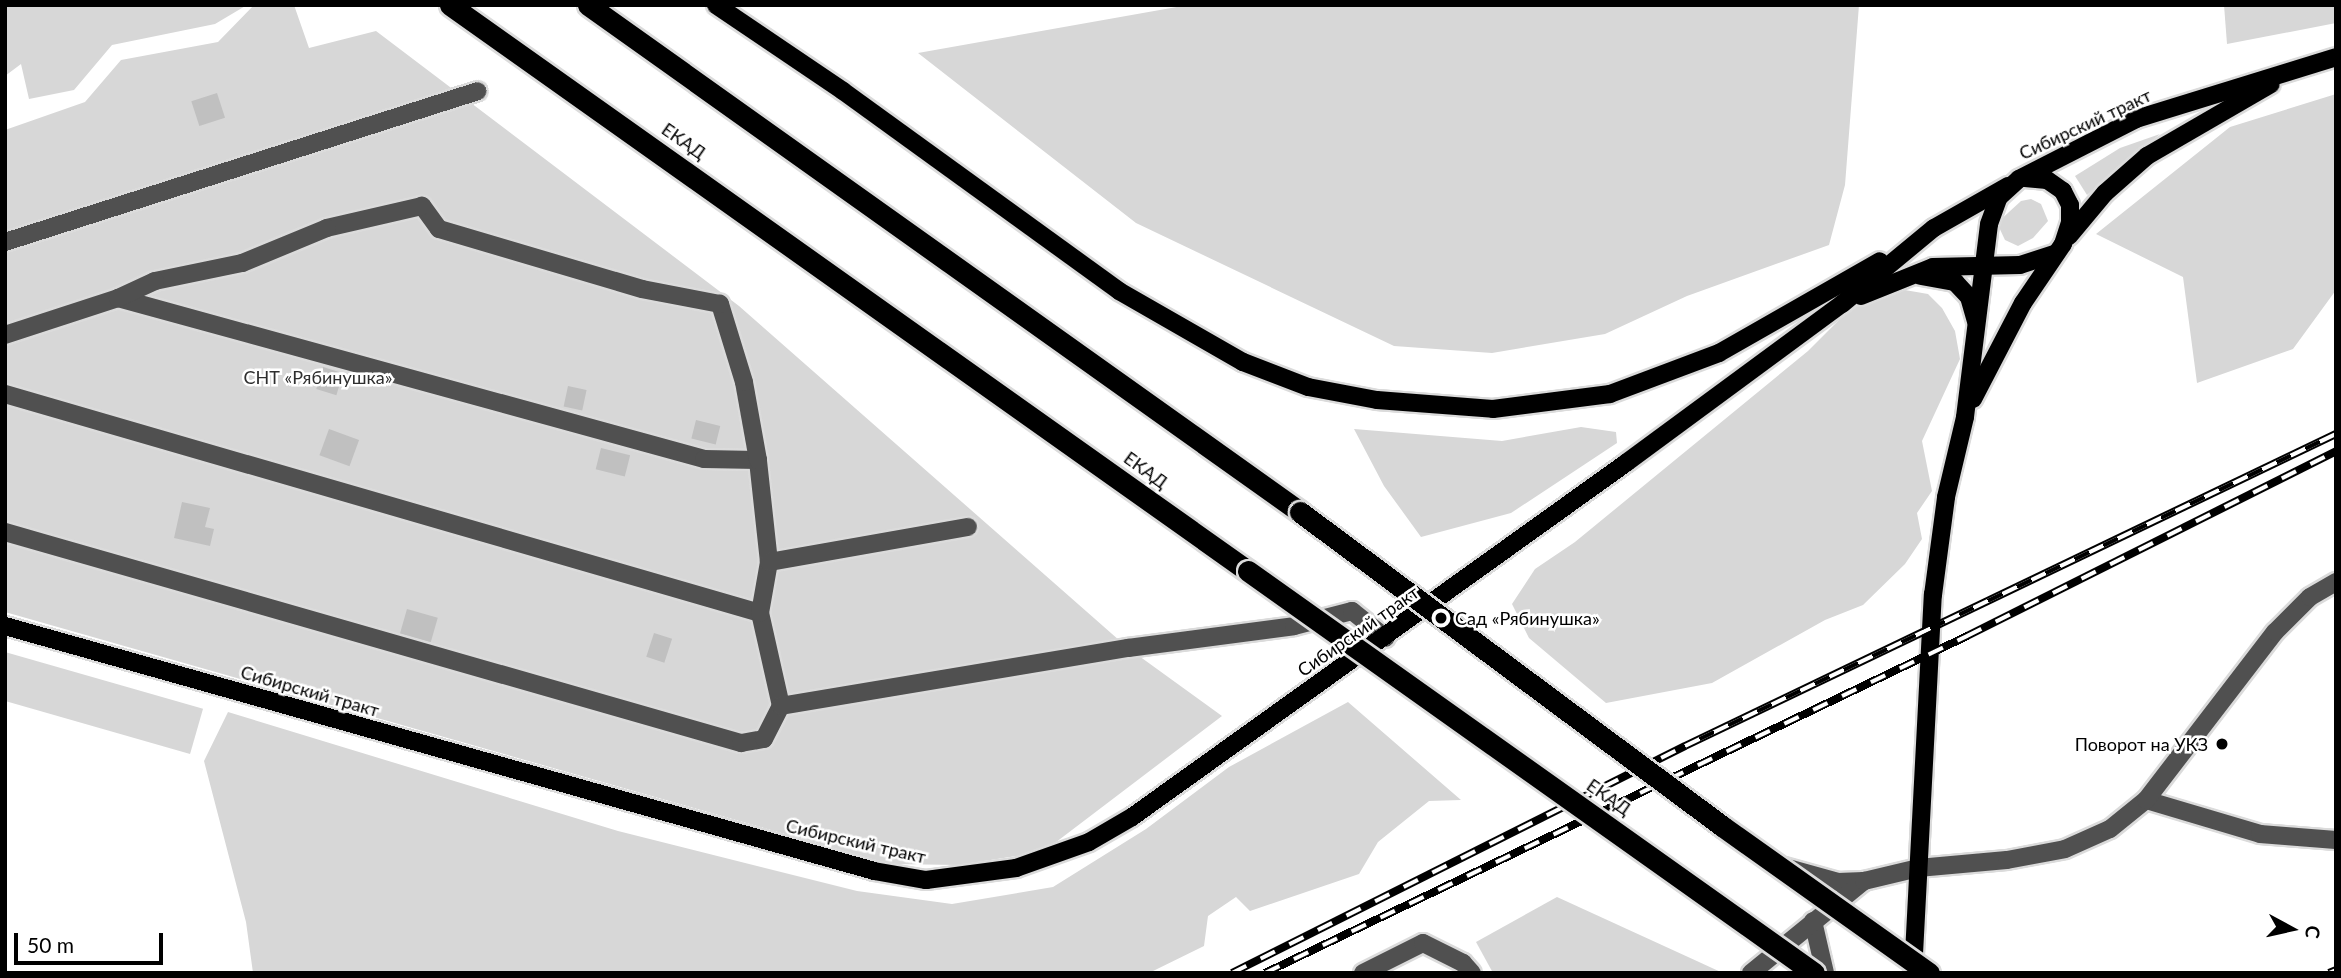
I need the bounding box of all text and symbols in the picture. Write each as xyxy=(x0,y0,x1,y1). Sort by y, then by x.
street label: Сибирский тракт xyxy=(2016,84,2154,164)
street label: ЕКАД xyxy=(658,118,710,164)
park label: СНТ «Рябинушка» xyxy=(243,366,393,388)
street label: ЕКАД xyxy=(1120,447,1172,493)
street label: Сибирский тракт xyxy=(1293,581,1423,681)
place label: Сад «Рябинушка» xyxy=(1455,607,1600,629)
marker: Сад «Рябинушка» xyxy=(1433,610,1449,626)
street label: Сибирский тракт xyxy=(238,661,382,721)
place label: Поворот на УКЗ xyxy=(2075,733,2208,755)
marker: Поворот на УКЗ xyxy=(2214,736,2230,752)
street label: ЕКАД xyxy=(1583,774,1635,820)
street label: Сибирский тракт xyxy=(784,814,928,868)
north arrow xyxy=(2257,894,2327,964)
scale bar xyxy=(18,918,166,962)
text: С xyxy=(2301,924,2326,940)
text: 50 m xyxy=(27,932,74,957)

